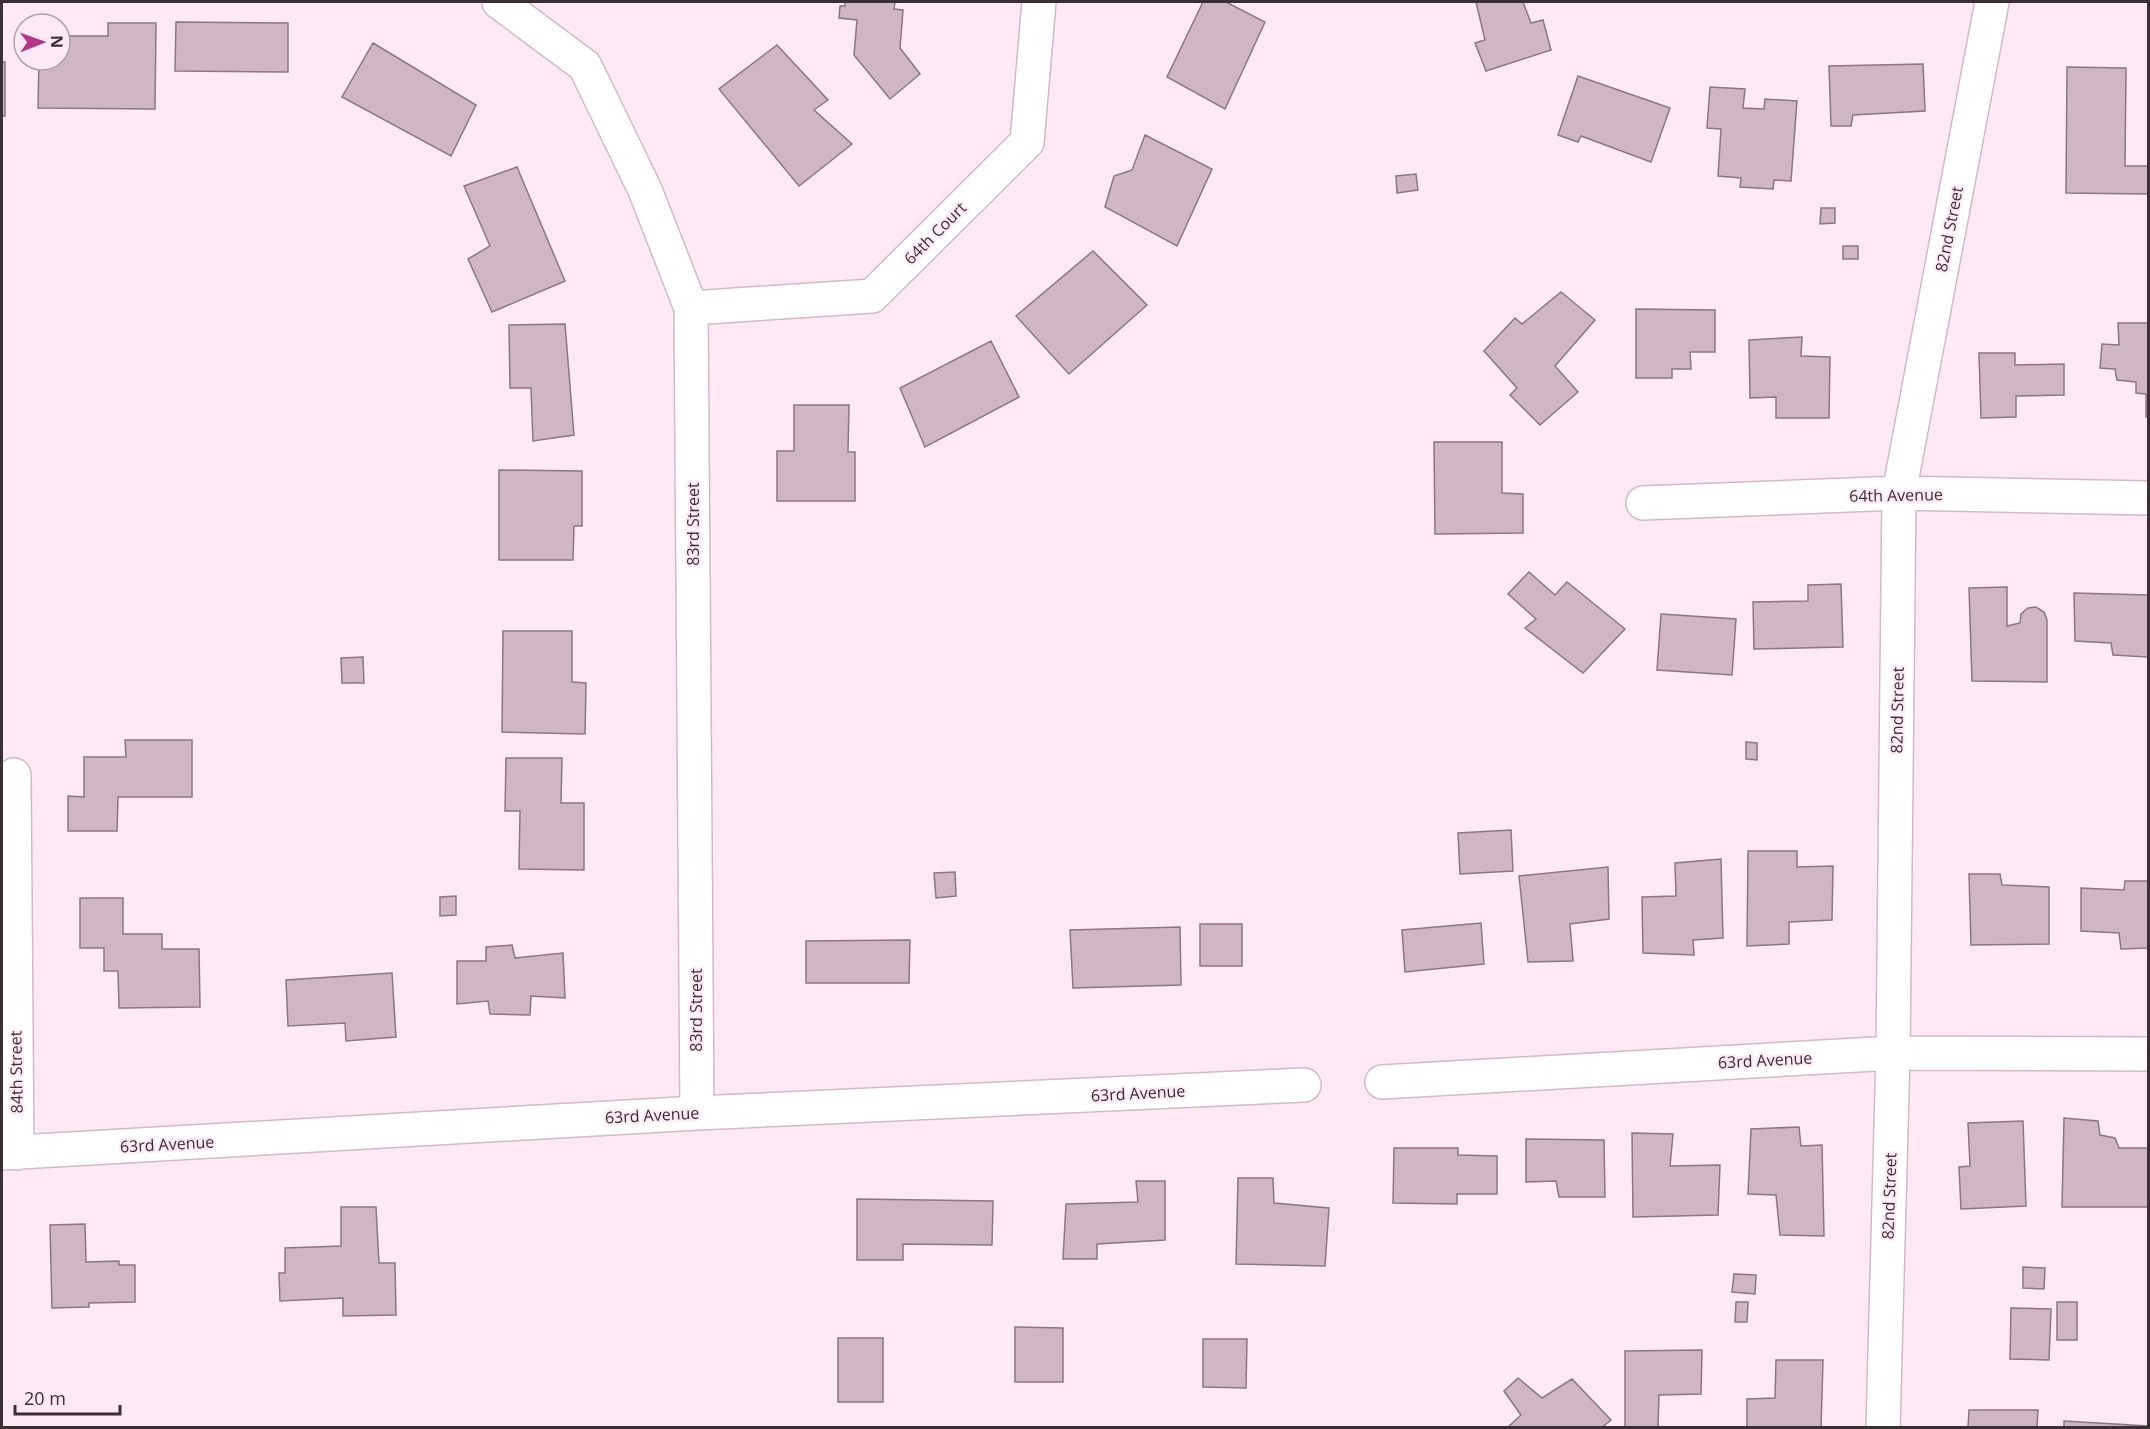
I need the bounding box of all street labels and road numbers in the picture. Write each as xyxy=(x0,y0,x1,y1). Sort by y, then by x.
street label: 82nd Street xyxy=(1930,184,1968,274)
street label: 64th Court xyxy=(899,197,971,269)
street label: 83rd Street xyxy=(682,482,704,566)
street label: 64th Avenue xyxy=(1849,483,1943,507)
street label: 82nd Street xyxy=(1885,666,1909,754)
street label: 83rd Street xyxy=(685,968,707,1052)
street label: 84th Street xyxy=(4,1030,28,1114)
street label: 63rd Avenue xyxy=(1717,1047,1813,1073)
street label: 63rd Avenue xyxy=(1090,1080,1186,1106)
street label: 63rd Avenue xyxy=(604,1102,700,1128)
street label: 63rd Avenue xyxy=(119,1131,215,1157)
street label: 82nd Street xyxy=(1876,1152,1902,1240)

